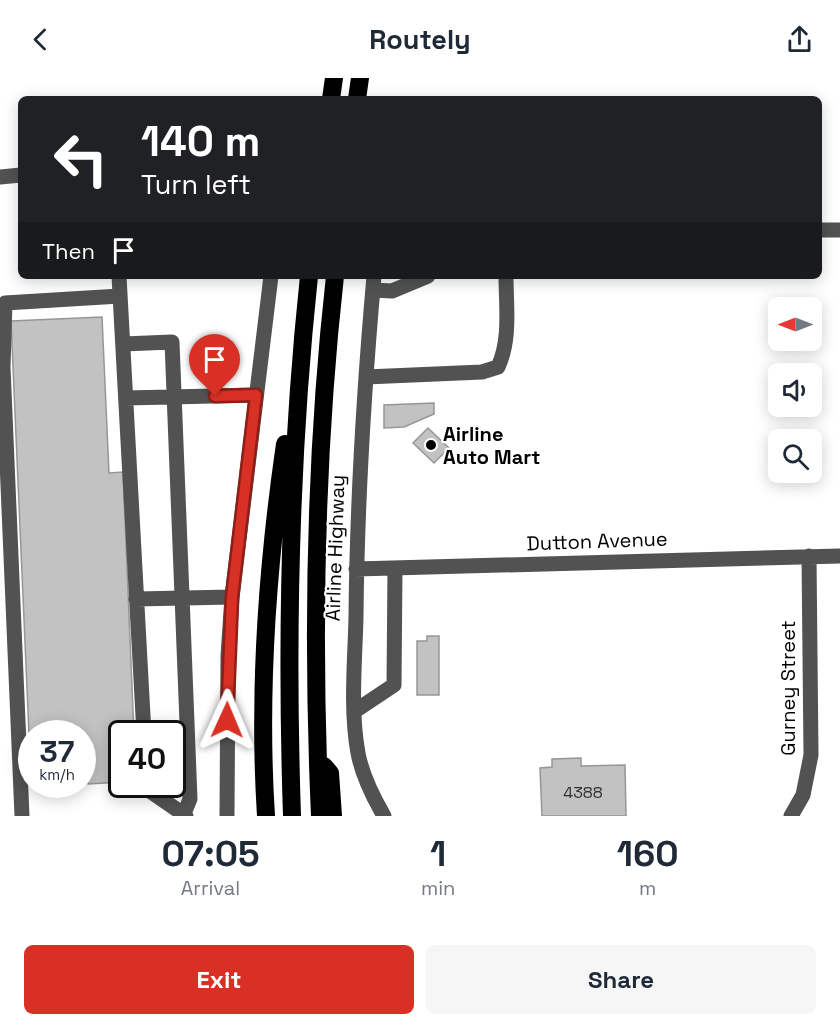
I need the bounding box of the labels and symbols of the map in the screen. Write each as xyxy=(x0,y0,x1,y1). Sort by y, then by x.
north arrow xyxy=(768,297,822,351)
pin xyxy=(189,334,240,396)
place label: Airline Auto Mart xyxy=(443,421,540,470)
marker: Airline Auto Mart xyxy=(424,438,438,452)
street label: Airline Highway xyxy=(319,474,351,622)
street label: Dutton Avenue xyxy=(526,526,668,556)
street label: Gurney Street xyxy=(775,620,801,756)
position arrow xyxy=(195,688,259,752)
speed limit sign: 40 xyxy=(108,720,186,798)
house number: 4388 xyxy=(563,782,603,803)

